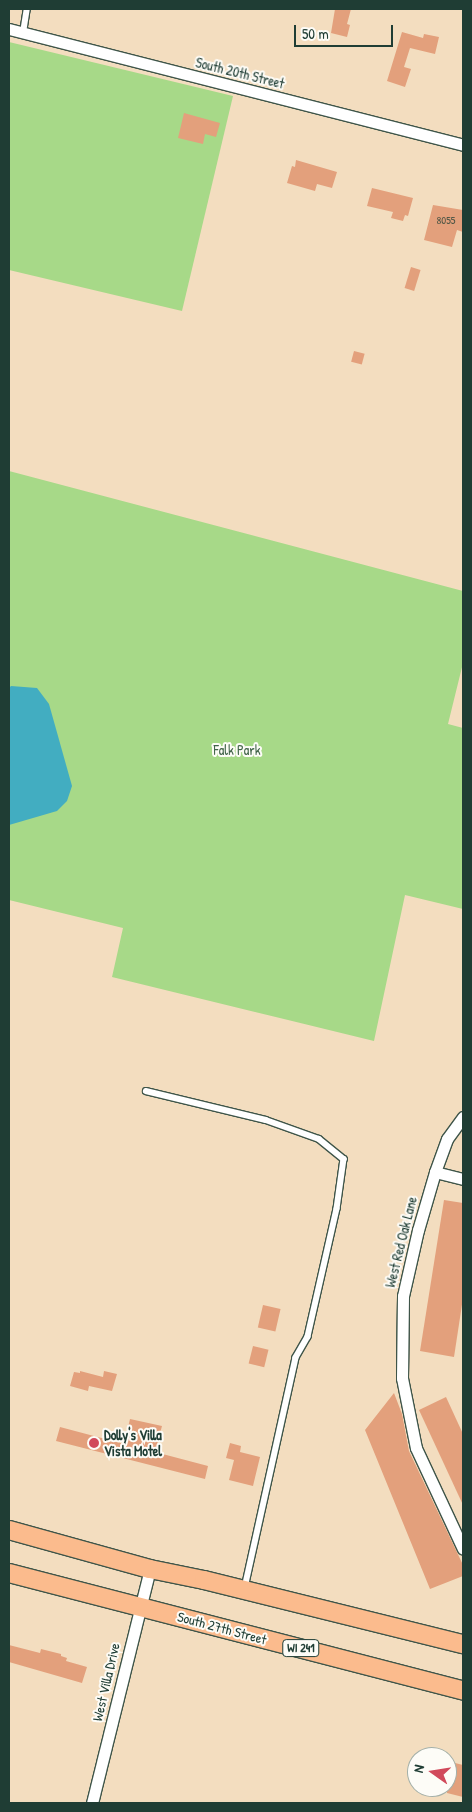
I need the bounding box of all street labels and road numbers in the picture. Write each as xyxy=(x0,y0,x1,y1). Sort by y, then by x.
street label: South 20th Street xyxy=(194,54,286,92)
street label: West Red Oak Lane xyxy=(382,1195,420,1289)
street label: South 27th Street xyxy=(176,1608,268,1648)
road number: WI 241 xyxy=(282,1639,320,1658)
street label: West Villa Drive xyxy=(89,1641,123,1723)

